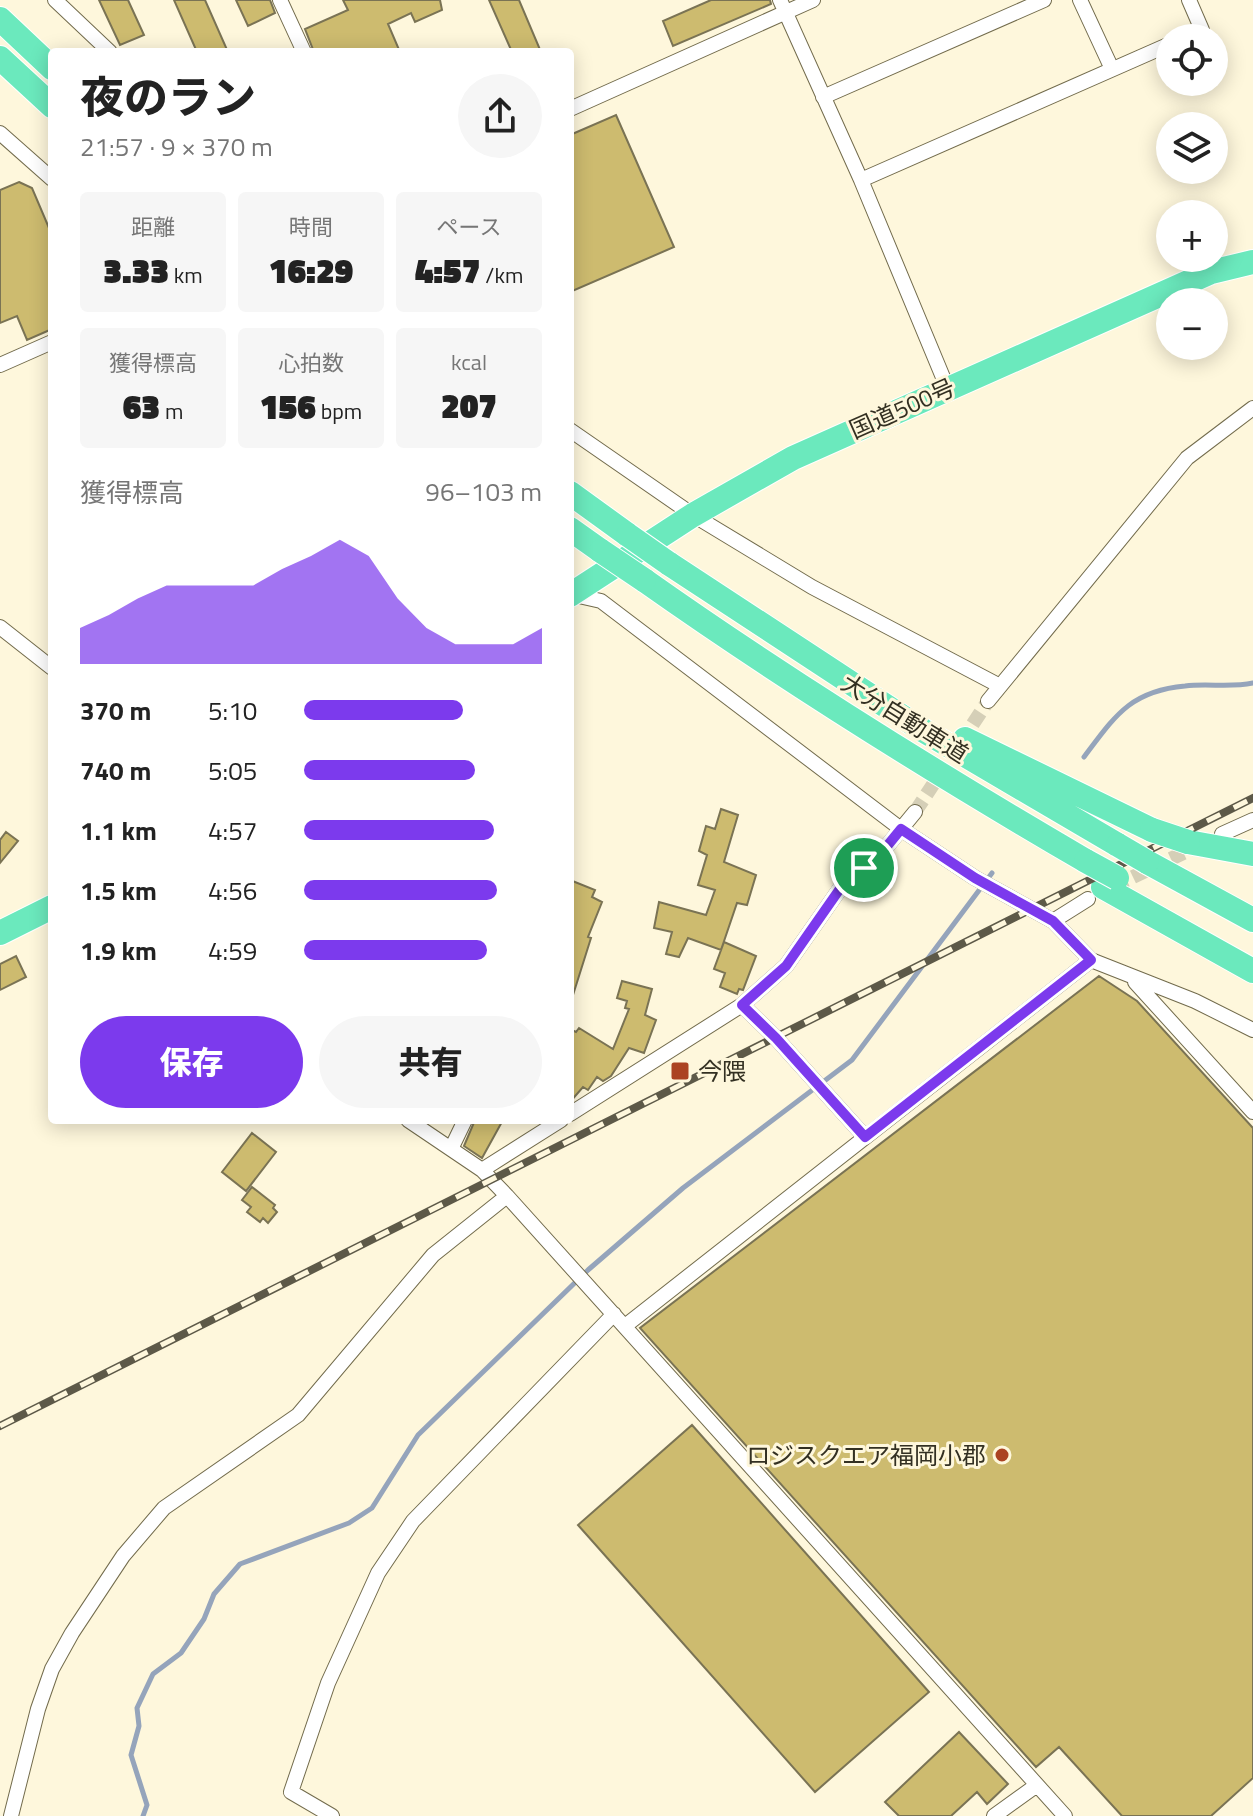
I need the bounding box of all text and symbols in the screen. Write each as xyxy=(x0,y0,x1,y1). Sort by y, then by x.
map controls xyxy=(1156,24,1228,360)
button: locate xyxy=(1156,24,1228,96)
text: 夜のラン xyxy=(80,63,256,130)
button: share xyxy=(458,74,542,158)
button: layers xyxy=(1156,112,1228,184)
text: 21:57 · 9 × 370 m xyxy=(80,127,273,166)
button: + xyxy=(1156,200,1228,272)
text: 距離 xyxy=(131,210,175,244)
text: 時間 xyxy=(289,210,333,244)
text: ペース xyxy=(437,210,501,244)
text: 3.33 xyxy=(103,244,169,296)
text: 16:29 xyxy=(269,244,353,296)
text: 4:57 xyxy=(415,244,481,296)
text: km xyxy=(169,258,203,292)
text: /km xyxy=(481,258,523,292)
button: − xyxy=(1156,288,1228,360)
text: kcal xyxy=(451,345,487,379)
text: 獲得標高 xyxy=(109,346,197,380)
text: 心拍数 xyxy=(278,346,344,380)
street label: 国道500号 xyxy=(843,369,961,447)
text: 207 xyxy=(441,379,497,431)
text: 63 xyxy=(123,380,160,432)
text: 156 xyxy=(260,380,316,432)
text: m xyxy=(160,394,183,428)
text: bpm xyxy=(316,394,362,428)
text: 96–103 m xyxy=(425,472,542,511)
text: 獲得標高 xyxy=(80,473,184,512)
street label: 大分自動車道 xyxy=(834,665,976,771)
text: 370 m xyxy=(80,691,151,730)
text: 5:10 xyxy=(208,691,257,730)
text: 740 m xyxy=(80,751,151,790)
text: 5:05 xyxy=(208,751,257,790)
text: 1.1 km xyxy=(80,811,157,850)
text: 4:57 xyxy=(208,811,257,850)
pin xyxy=(830,834,898,902)
icon: arrive xyxy=(842,846,886,890)
text: 1.5 km xyxy=(80,871,157,910)
text: 4:56 xyxy=(208,871,257,910)
text: 1.9 km xyxy=(80,931,157,970)
text: 4:59 xyxy=(208,931,257,970)
button: 保存 xyxy=(80,1016,303,1108)
button: 共有 xyxy=(319,1016,542,1108)
place label: 今隈 xyxy=(698,1053,746,1089)
marker: 今隈 xyxy=(669,1060,691,1082)
place label: ロジスクエア福岡小郡 xyxy=(746,1437,986,1473)
marker: ロジスクエア福岡小郡 xyxy=(993,1446,1011,1464)

